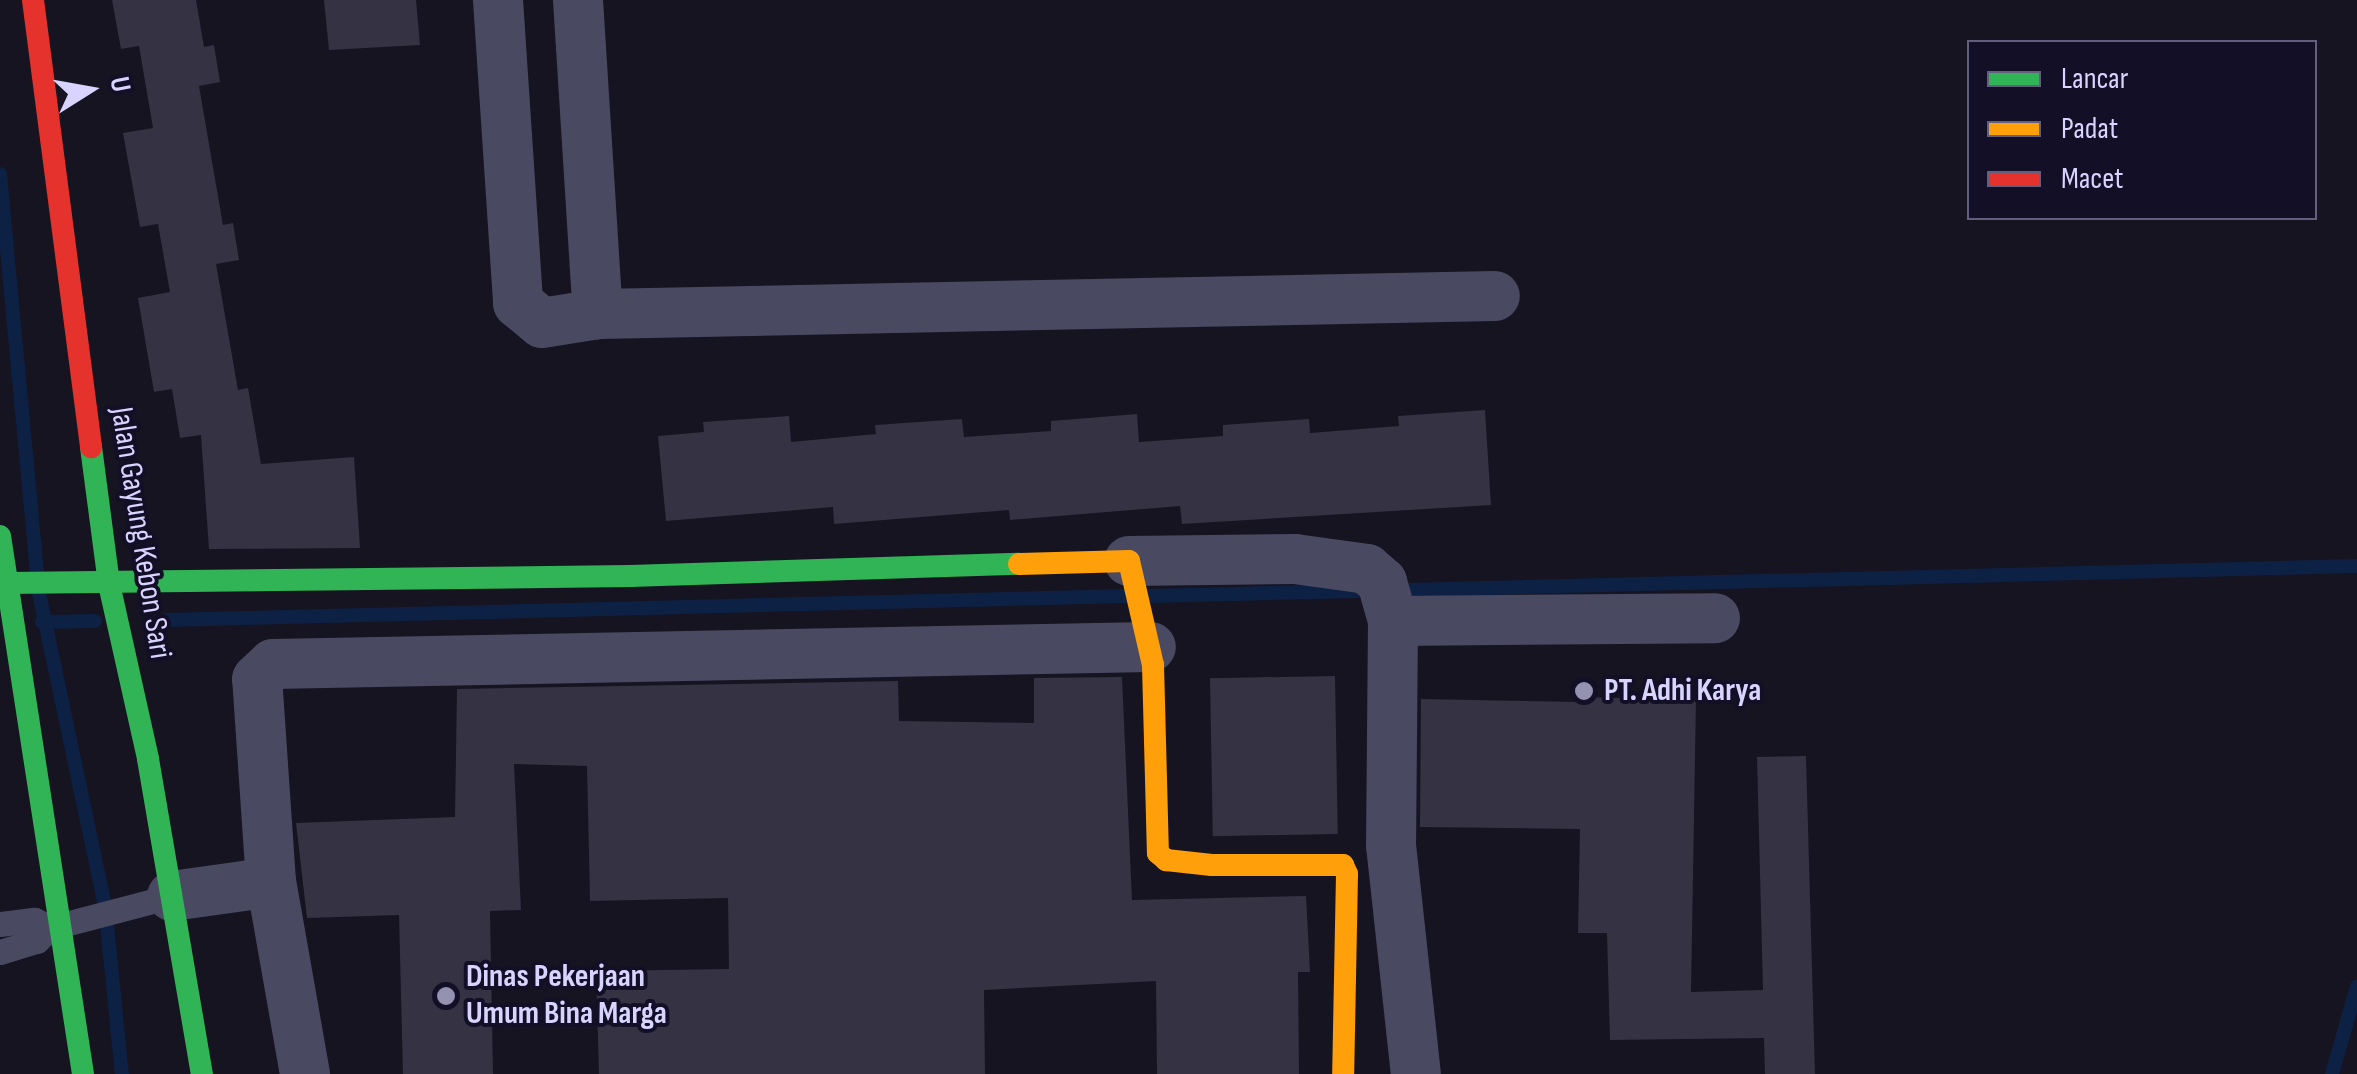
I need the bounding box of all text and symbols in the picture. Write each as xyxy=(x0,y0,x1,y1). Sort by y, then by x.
north arrow xyxy=(40,40,140,140)
legend xyxy=(1967,40,2317,220)
text: Lancar xyxy=(2061,61,2128,97)
text: U xyxy=(102,74,138,94)
text: Padat xyxy=(2061,111,2118,147)
text: Macet xyxy=(2061,161,2123,197)
street label: Jalan Gayung Kebon Sari xyxy=(101,404,179,662)
place label: PT. Adhi Karya xyxy=(1604,672,1761,710)
marker: PT. Adhi Karya xyxy=(1573,680,1595,702)
place label: Dinas Pekerjaan Umum Bina Marga xyxy=(466,959,667,1034)
marker: Dinas Pekerjaan Umum Bina Marga xyxy=(435,985,457,1007)

